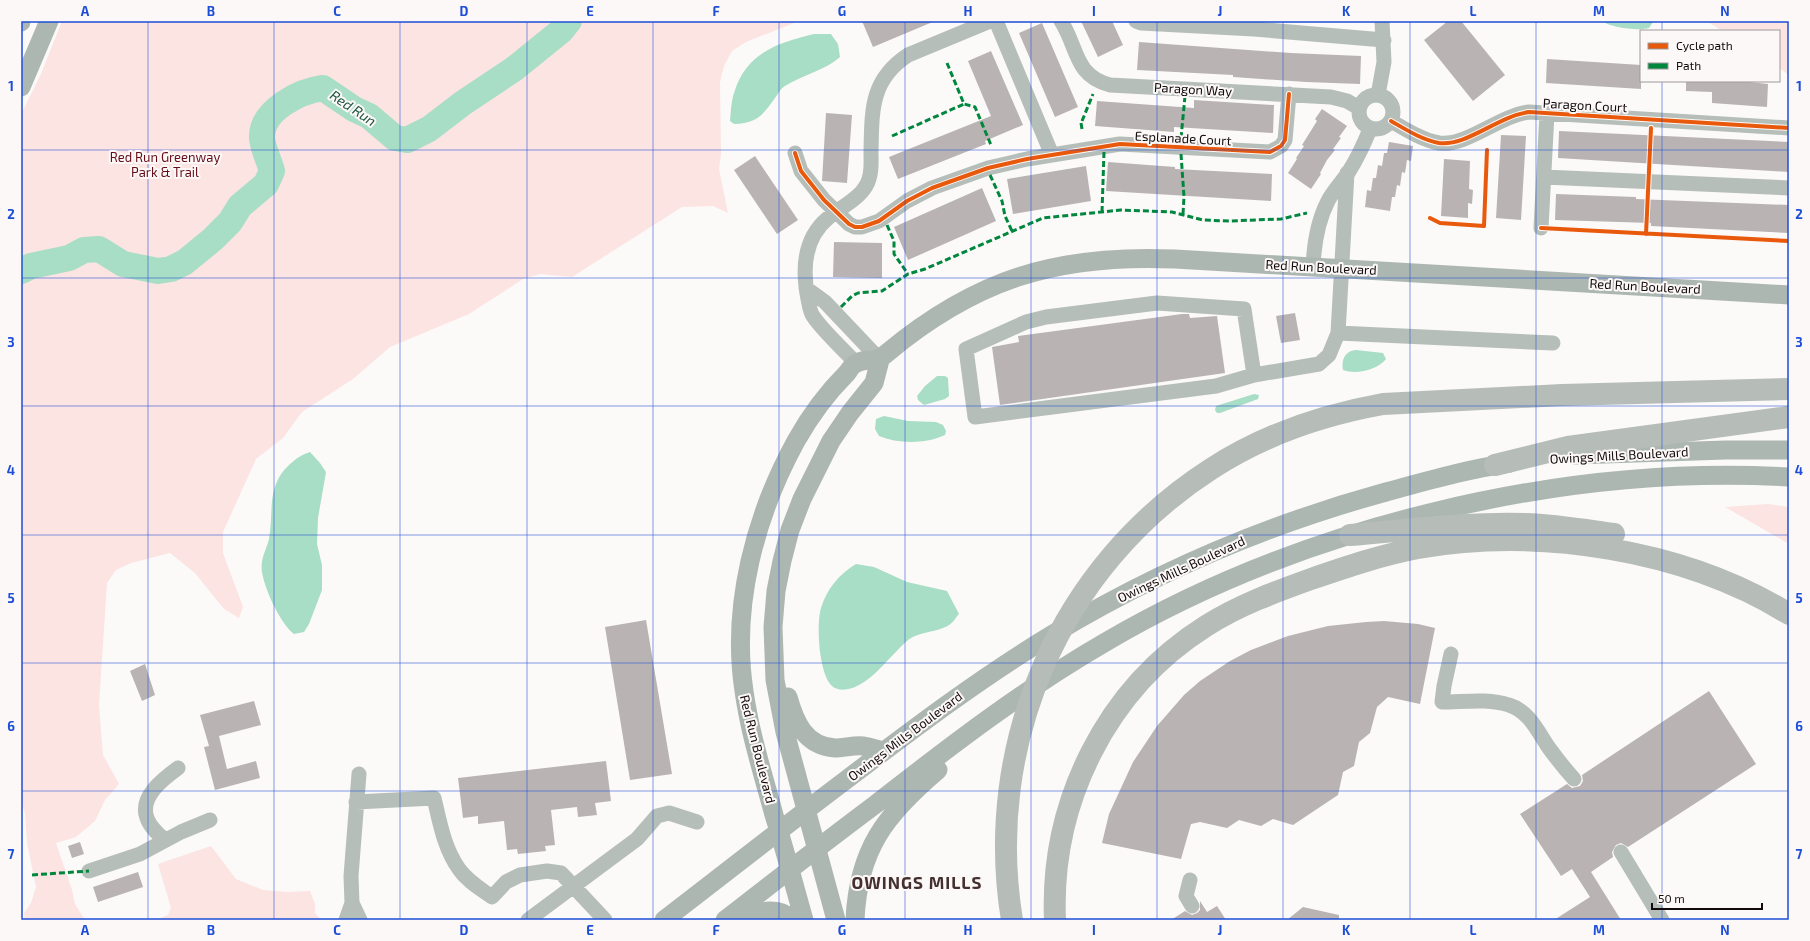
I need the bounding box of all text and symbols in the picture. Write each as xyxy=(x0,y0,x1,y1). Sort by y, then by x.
text: A xyxy=(81,3,90,19)
text: B xyxy=(207,3,215,19)
text: C xyxy=(333,3,341,19)
text: D xyxy=(460,3,469,19)
text: E xyxy=(586,3,594,19)
text: F xyxy=(712,3,720,19)
text: G xyxy=(838,3,846,19)
text: H xyxy=(964,3,973,19)
text: I xyxy=(1092,3,1096,19)
text: J xyxy=(1218,3,1222,19)
text: K xyxy=(1342,3,1351,19)
text: L xyxy=(1470,3,1477,19)
text: M xyxy=(1593,3,1605,19)
text: N xyxy=(1720,3,1730,19)
legend xyxy=(1640,30,1780,82)
text: Cycle path xyxy=(1676,38,1733,52)
text: Path xyxy=(1676,58,1701,72)
text: 1 xyxy=(8,78,14,94)
text: 1 xyxy=(1796,78,1802,94)
street label: Paragon Way xyxy=(1154,79,1233,99)
water label: Red Run xyxy=(327,86,380,129)
street label: Paragon Court xyxy=(1542,95,1628,115)
street label: Esplanade Court xyxy=(1134,127,1232,149)
park label: Red Run Greenway Park & Trail xyxy=(110,149,220,180)
text: 2 xyxy=(7,206,15,222)
text: 2 xyxy=(1795,206,1803,222)
street label: Red Run Boulevard xyxy=(1265,256,1377,278)
street label: Red Run Boulevard xyxy=(1589,275,1701,297)
text: 3 xyxy=(7,334,15,350)
text: 3 xyxy=(1795,334,1803,350)
street label: Owings Mills Boulevard xyxy=(1549,443,1689,467)
text: 4 xyxy=(7,462,15,478)
text: 4 xyxy=(1795,462,1803,478)
street label: Owings Mills Boulevard xyxy=(1115,532,1247,606)
text: 5 xyxy=(7,590,15,606)
text: 5 xyxy=(1795,590,1803,606)
street label: Owings Mills Boulevard xyxy=(845,688,965,784)
street label: Red Run Boulevard xyxy=(737,693,779,805)
text: 6 xyxy=(7,718,15,734)
text: 6 xyxy=(1795,718,1803,734)
text: 7 xyxy=(8,846,15,862)
text: 7 xyxy=(1796,846,1803,862)
district label: OWINGS MILLS xyxy=(852,872,982,892)
scale bar xyxy=(1652,885,1762,911)
text: 50 m xyxy=(1658,891,1685,905)
text: A xyxy=(81,922,90,938)
text: B xyxy=(207,922,215,938)
text: C xyxy=(333,922,341,938)
text: D xyxy=(460,922,469,938)
text: E xyxy=(586,922,594,938)
text: F xyxy=(712,922,720,938)
text: G xyxy=(838,922,846,938)
text: H xyxy=(964,922,973,938)
text: I xyxy=(1092,922,1096,938)
text: J xyxy=(1218,922,1222,938)
text: K xyxy=(1342,922,1351,938)
text: L xyxy=(1470,922,1477,938)
text: M xyxy=(1593,922,1605,938)
text: N xyxy=(1720,922,1730,938)

